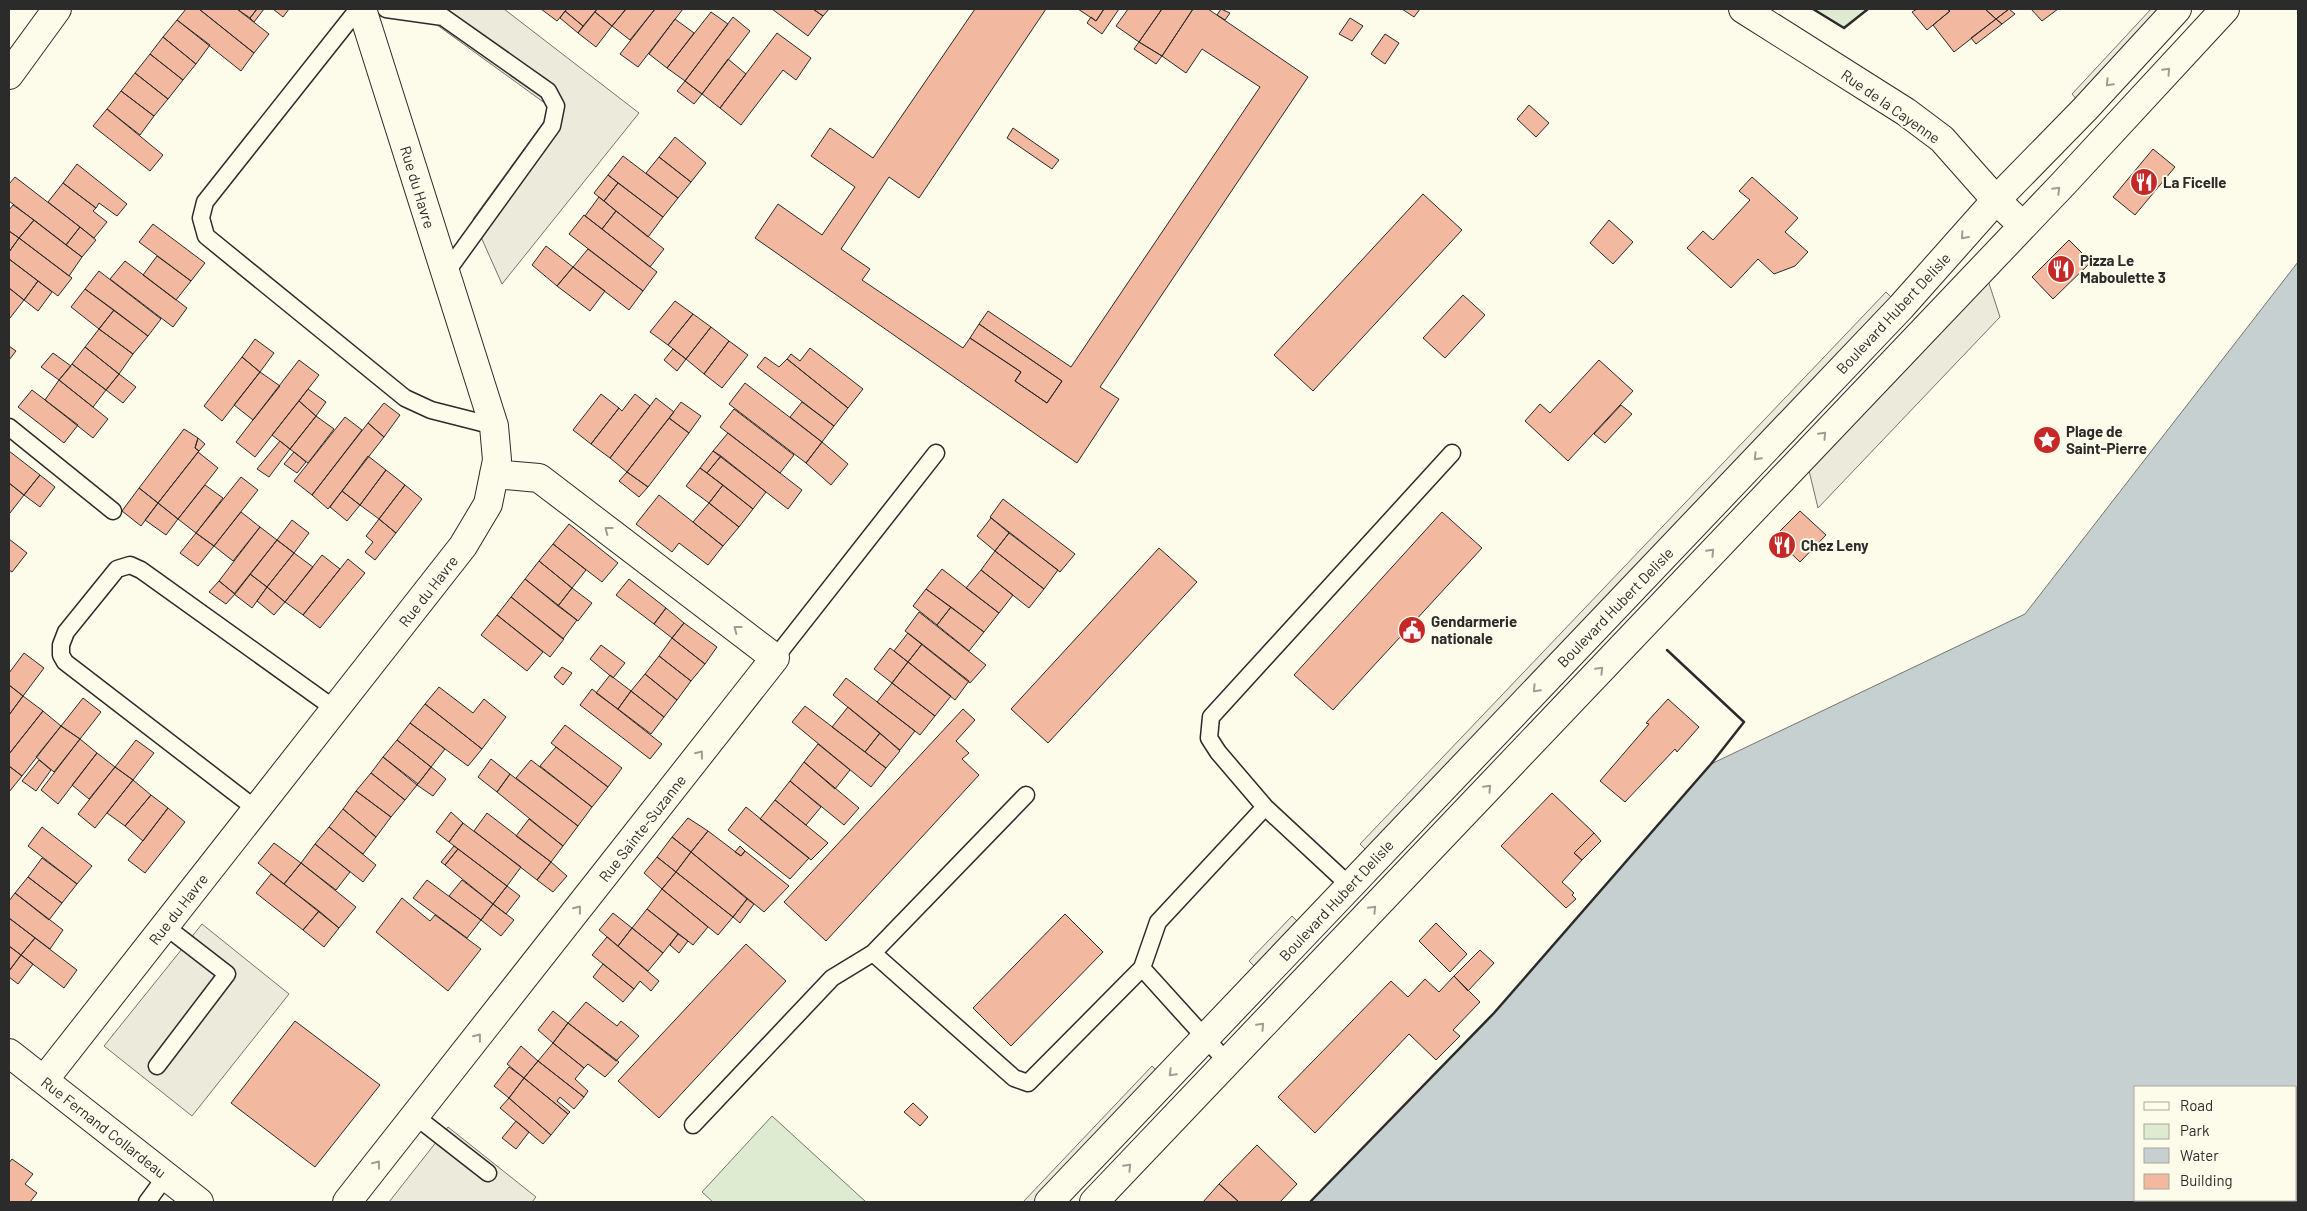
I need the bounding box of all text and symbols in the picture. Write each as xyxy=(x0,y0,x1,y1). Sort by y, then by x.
street label: Rue de la Cayenne xyxy=(1838,65,1944,147)
one-way arrow xyxy=(2161,68,2170,77)
one-way arrow xyxy=(2106,78,2115,87)
street label: Rue du Havre xyxy=(397,144,439,230)
restaurant icon: La Ficelle xyxy=(2129,167,2159,197)
place label: La Ficelle xyxy=(2163,173,2226,191)
one-way arrow xyxy=(2051,187,2060,196)
one-way arrow xyxy=(1960,231,1969,240)
street label: Boulevard Hubert Delisle xyxy=(1832,249,1954,377)
place label: Pizza Le Maboulette 3 xyxy=(2080,251,2166,286)
restaurant icon: Pizza Le Maboulette 3 xyxy=(2046,254,2076,284)
place label: Plage de Saint-Pierre xyxy=(2066,422,2147,457)
place icon: Plage de Saint-Pierre xyxy=(2032,425,2062,455)
one-way arrow xyxy=(1817,431,1826,440)
one-way arrow xyxy=(1754,452,1763,461)
one-way arrow xyxy=(604,527,614,536)
restaurant icon: Chez Leny xyxy=(1767,530,1797,560)
place label: Chez Leny xyxy=(1801,536,1869,554)
street label: Boulevard Hubert Delisle xyxy=(1553,543,1677,671)
one-way arrow xyxy=(1706,549,1715,558)
street label: Rue du Havre xyxy=(395,552,461,630)
place label: Gendarmerie nationale xyxy=(1431,612,1517,647)
public building icon: Gendarmerie nationale xyxy=(1397,615,1427,645)
one-way arrow xyxy=(734,626,743,634)
one-way arrow xyxy=(1594,667,1603,676)
one-way arrow xyxy=(1533,684,1542,693)
one-way arrow xyxy=(695,751,703,760)
street label: Rue Sainte-Suzanne xyxy=(595,771,689,885)
one-way arrow xyxy=(1482,785,1491,794)
street label: Boulevard Hubert Delisle xyxy=(1275,836,1397,964)
street label: Rue du Havre xyxy=(145,870,211,948)
one-way arrow xyxy=(1367,905,1376,914)
one-way arrow xyxy=(573,906,581,915)
one-way arrow xyxy=(1255,1023,1264,1032)
one-way arrow xyxy=(472,1033,481,1042)
one-way arrow xyxy=(1169,1067,1178,1076)
street label: Rue Fernand Collardeau xyxy=(38,1073,170,1181)
legend xyxy=(2134,1086,2297,1201)
text: Road xyxy=(2180,1096,2213,1114)
text: Park xyxy=(2180,1121,2210,1139)
text: Water xyxy=(2180,1146,2219,1164)
one-way arrow xyxy=(371,1160,380,1170)
one-way arrow xyxy=(1122,1164,1131,1173)
text: Building xyxy=(2180,1171,2233,1189)

